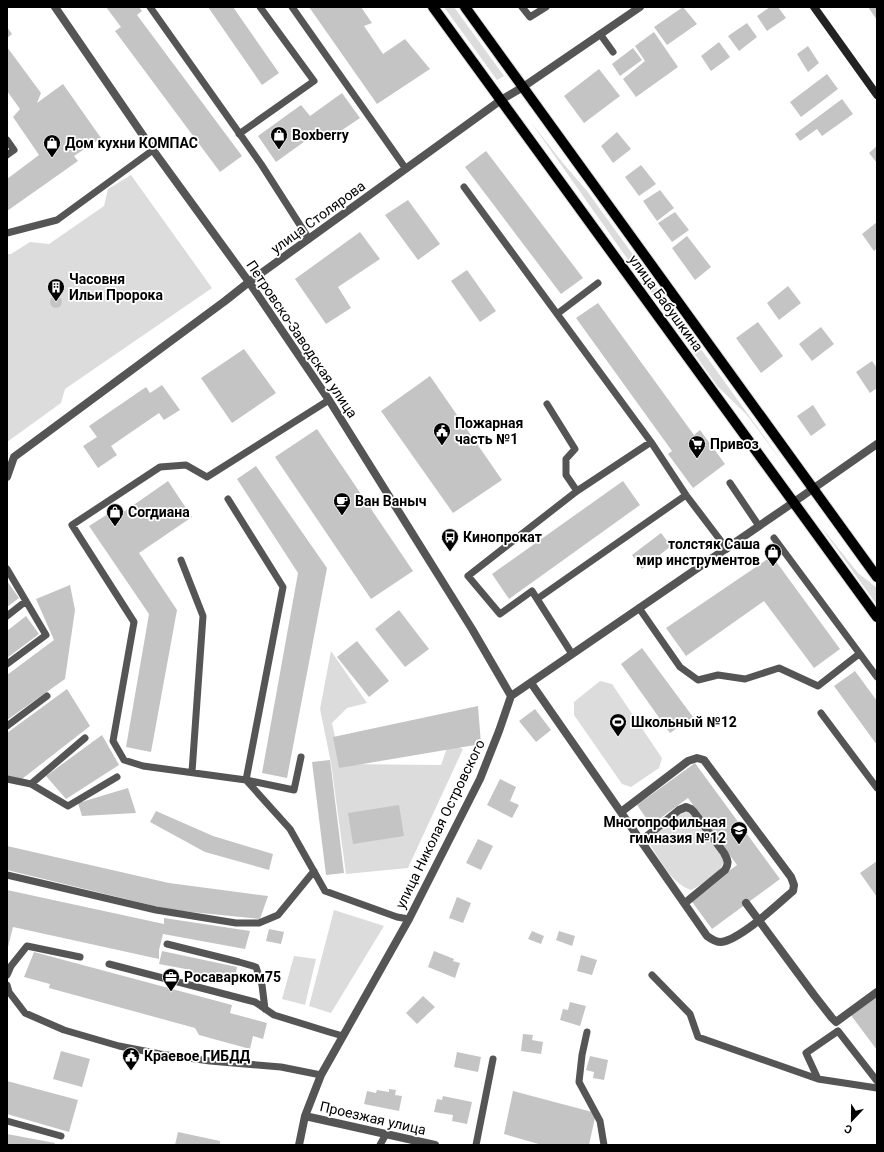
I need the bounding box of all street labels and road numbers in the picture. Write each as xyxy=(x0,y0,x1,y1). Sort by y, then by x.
street label: улица Столярова xyxy=(268,177,368,257)
street label: улица Бабушкина xyxy=(626,252,706,354)
street label: Петровско-Заводская улица xyxy=(243,257,361,421)
street label: улица Николая Островского xyxy=(392,737,488,911)
street label: Проезжая улица xyxy=(318,1098,428,1138)

